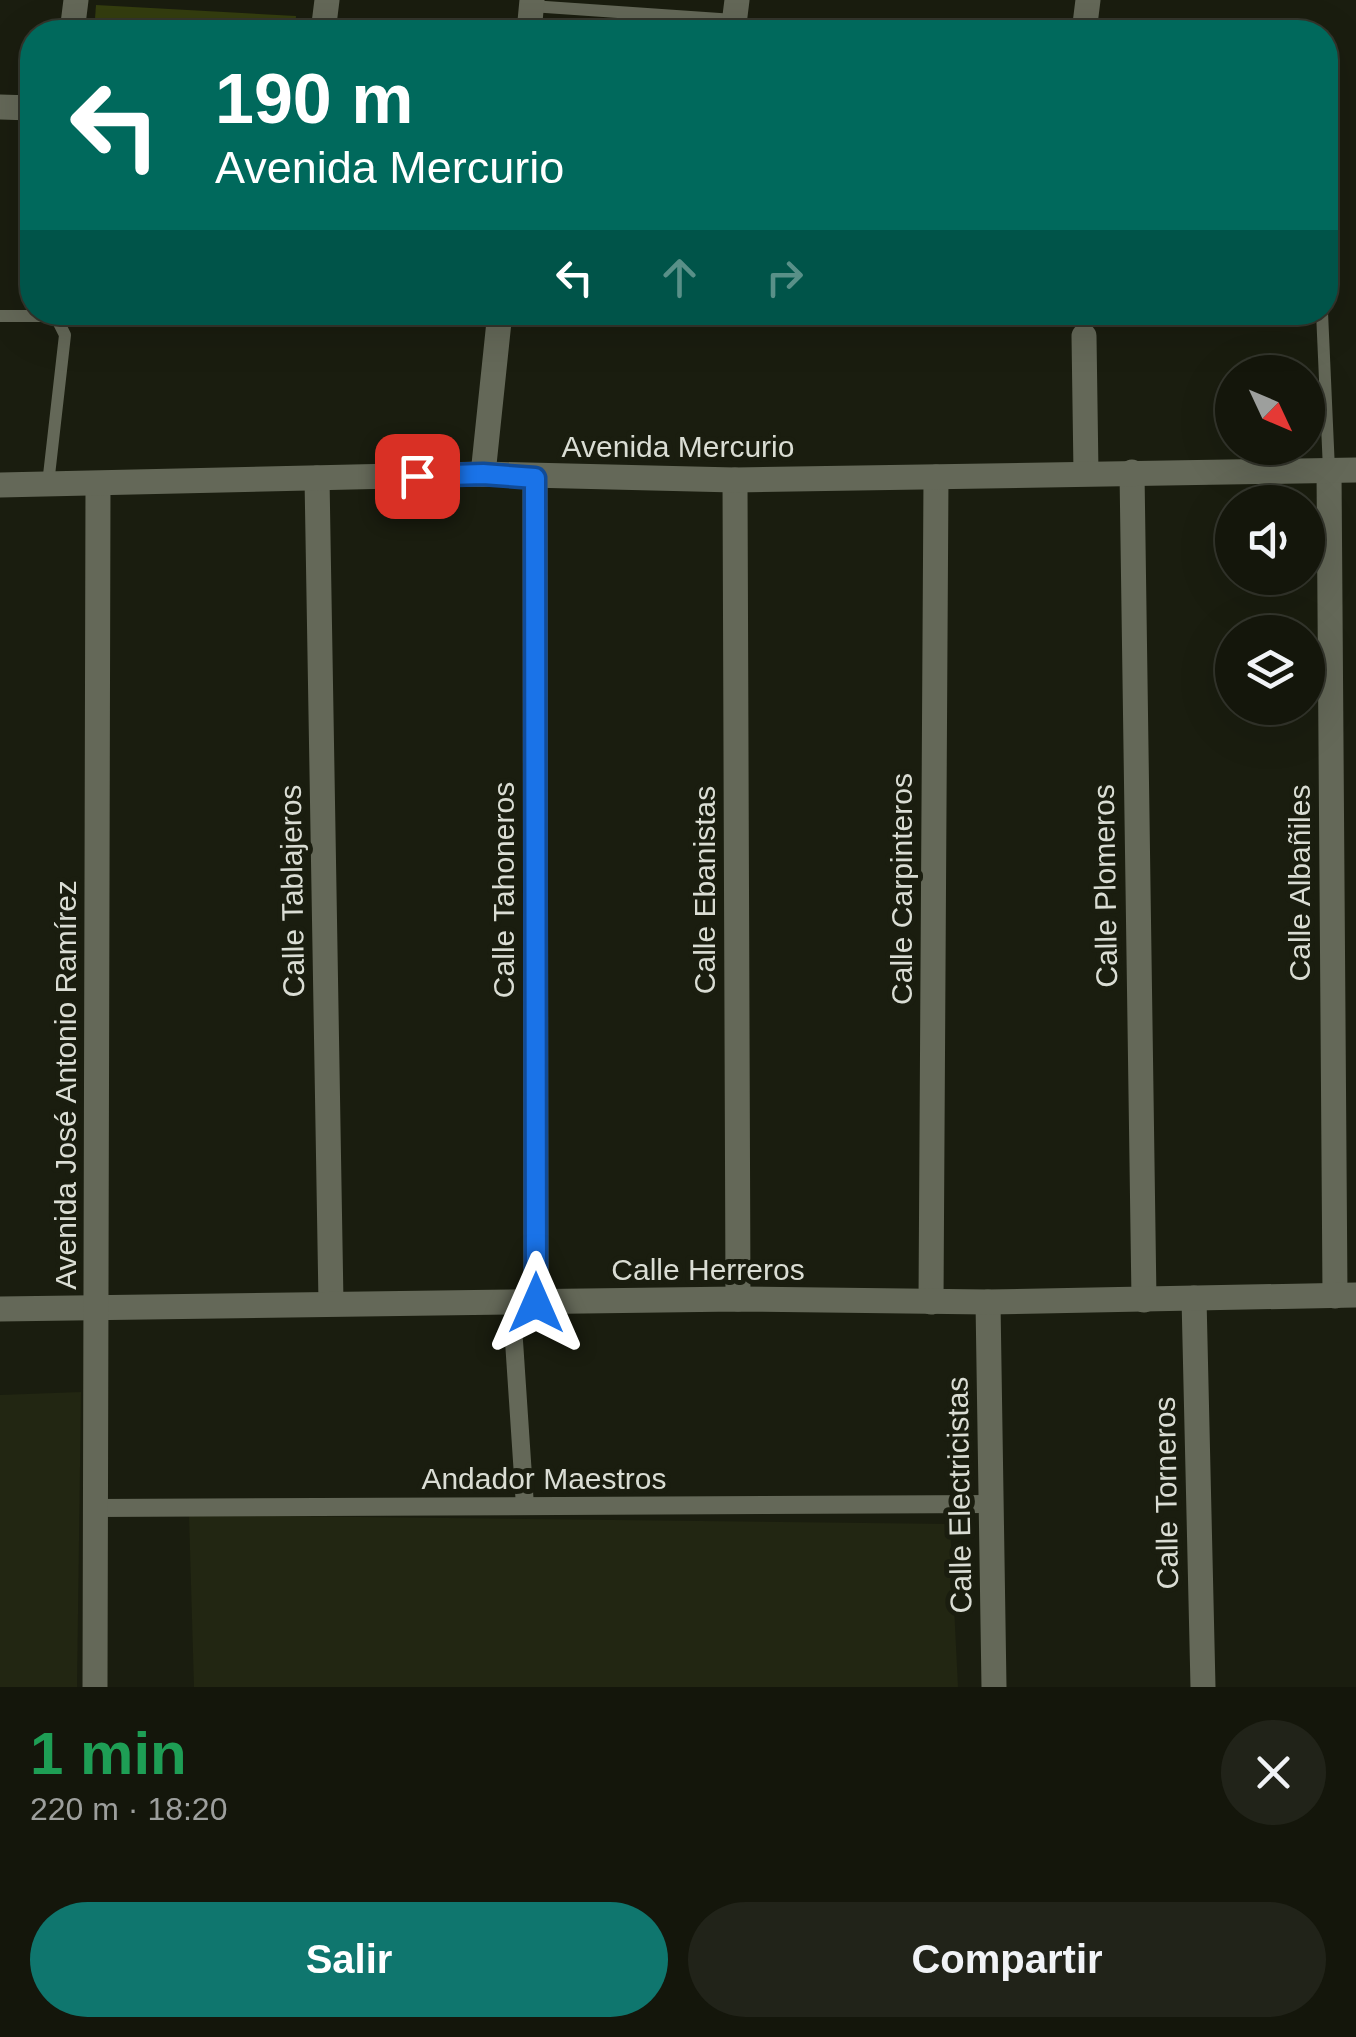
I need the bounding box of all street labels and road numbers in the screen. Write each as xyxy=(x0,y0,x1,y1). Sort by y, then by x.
street label: Avenida Mercurio xyxy=(562,430,794,463)
street label: Calle Carpinteros xyxy=(885,773,918,1005)
street label: Calle Tahoneros xyxy=(487,782,520,998)
street label: Calle Tablajeros xyxy=(274,784,310,998)
street label: Calle Plomeros xyxy=(1087,784,1123,988)
street label: Calle Albañiles xyxy=(1283,785,1316,981)
street label: Calle Ebanistas xyxy=(688,786,721,994)
street label: Avenida José Antonio Ramírez xyxy=(49,880,82,1290)
street label: Calle Herreros xyxy=(611,1253,805,1286)
street label: Calle Electricistas xyxy=(940,1376,978,1614)
street label: Calle Torneros xyxy=(1148,1396,1184,1590)
street label: Andador Maestros xyxy=(421,1462,667,1495)

